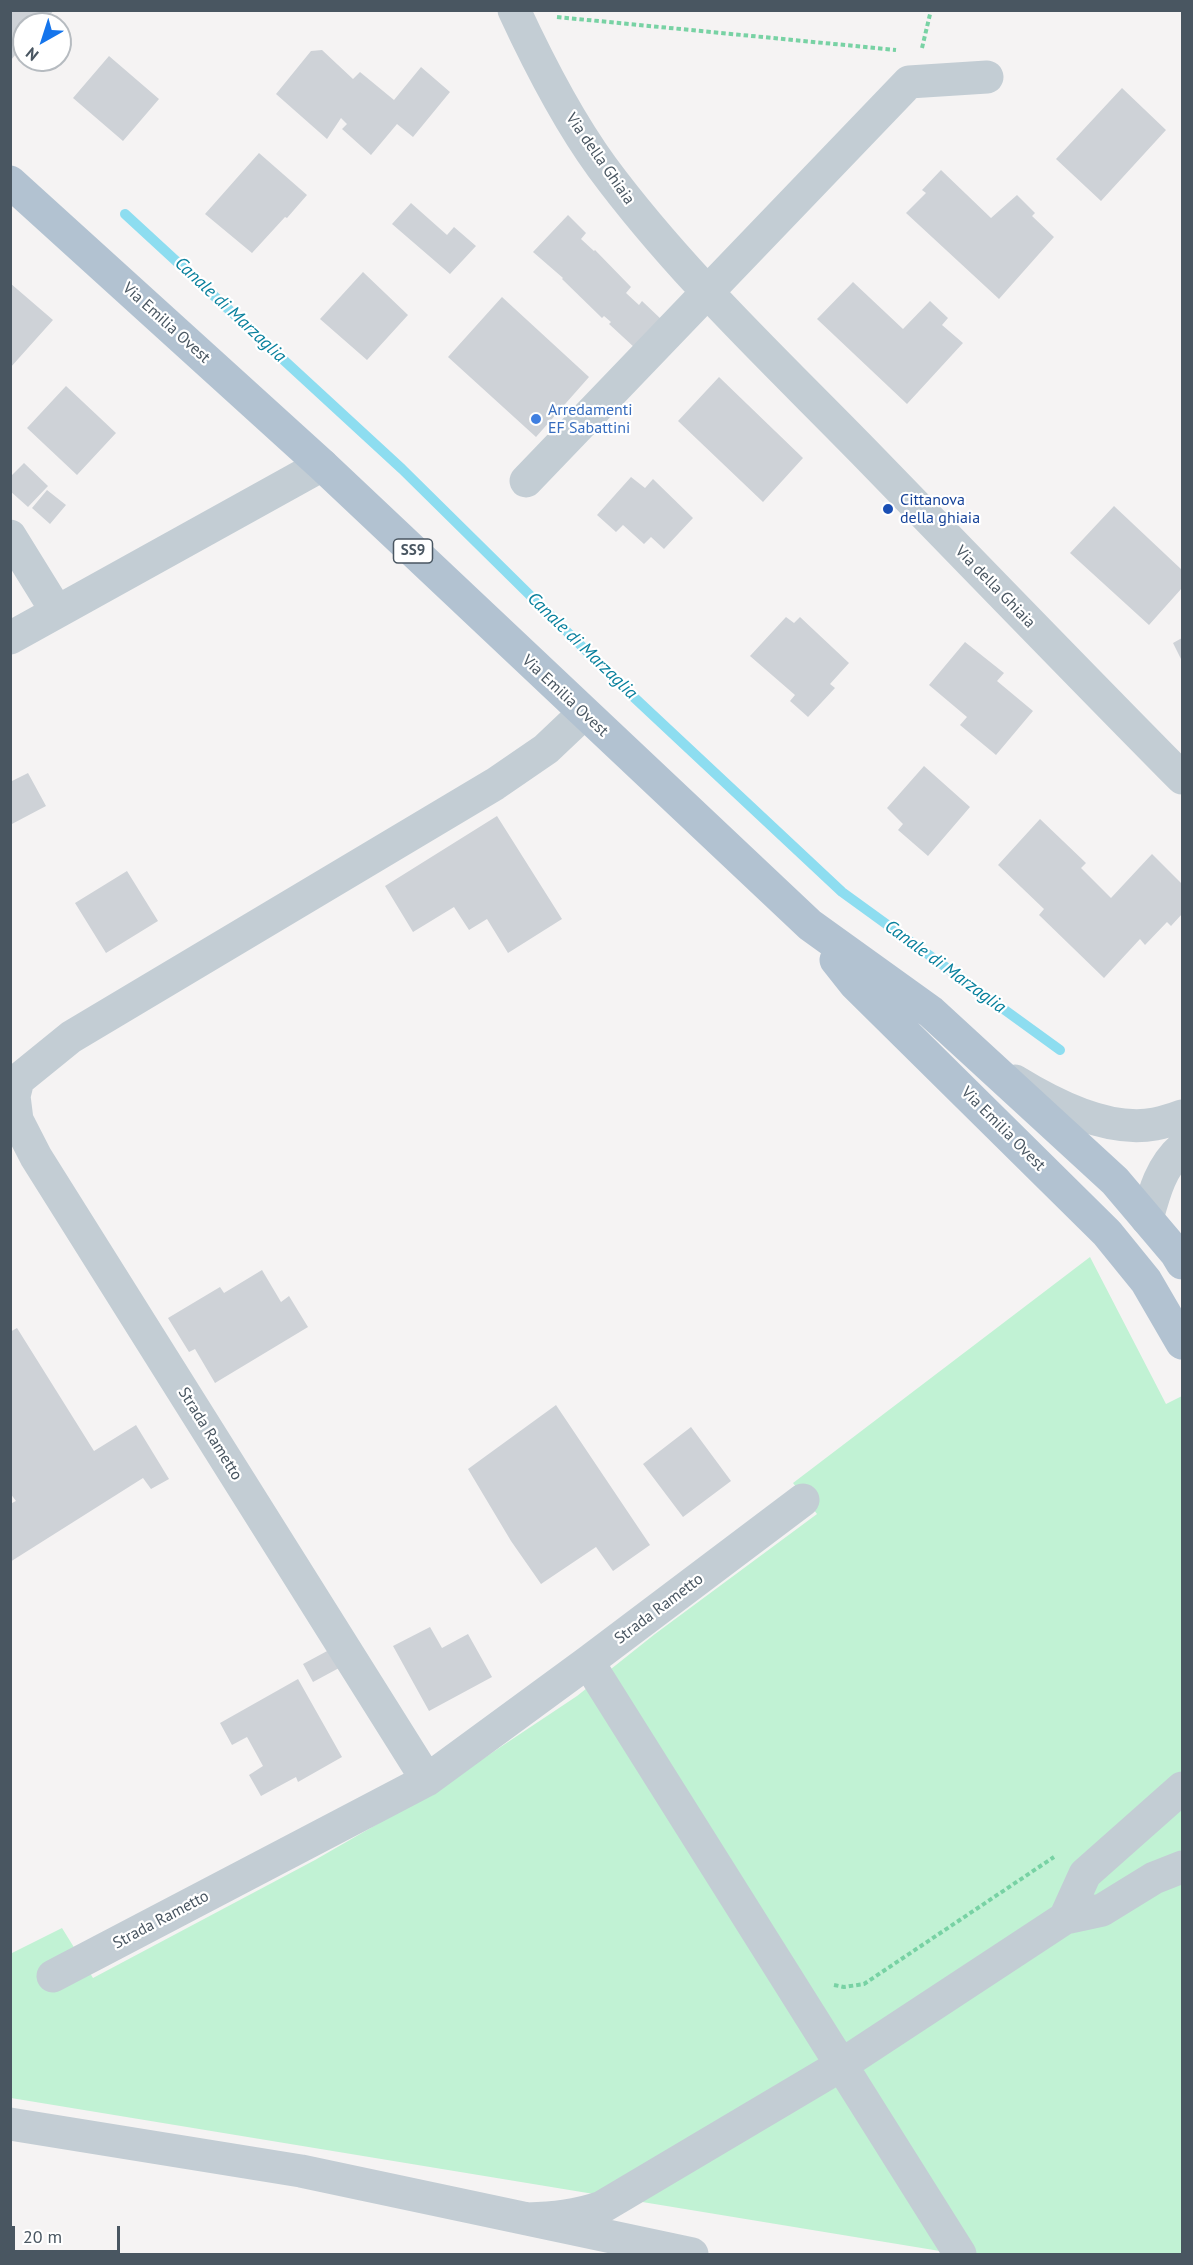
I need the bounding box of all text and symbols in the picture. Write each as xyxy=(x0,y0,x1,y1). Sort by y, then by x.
north arrow xyxy=(12,12,72,72)
text: N xyxy=(22,43,42,66)
street label: Via della Ghiaia xyxy=(561,110,639,208)
water label: Canale di Marzaglia xyxy=(170,253,290,367)
street label: Via Emilia Ovest xyxy=(118,279,214,367)
place label: Arredamenti EF Sabattini xyxy=(548,400,632,438)
marker: Arredamenti EF Sabattini xyxy=(529,412,543,426)
place label: Cittanova della ghiaia xyxy=(900,490,980,528)
marker: Cittanova della ghiaia xyxy=(881,502,895,516)
road number: SS9 xyxy=(394,539,432,563)
street label: Via della Ghiaia xyxy=(951,542,1039,632)
water label: Canale di Marzaglia xyxy=(523,588,641,704)
street label: Via Emilia Ovest xyxy=(518,651,612,741)
water label: Canale di Marzaglia xyxy=(880,916,1010,1018)
street label: Via Emilia Ovest xyxy=(957,1083,1049,1175)
street label: Strada Rametto xyxy=(174,1384,246,1484)
street label: Strada Rametto xyxy=(611,1570,707,1648)
street label: Strada Rametto xyxy=(110,1887,212,1953)
scale bar xyxy=(15,2214,123,2252)
text: 20 m xyxy=(23,2225,62,2248)

